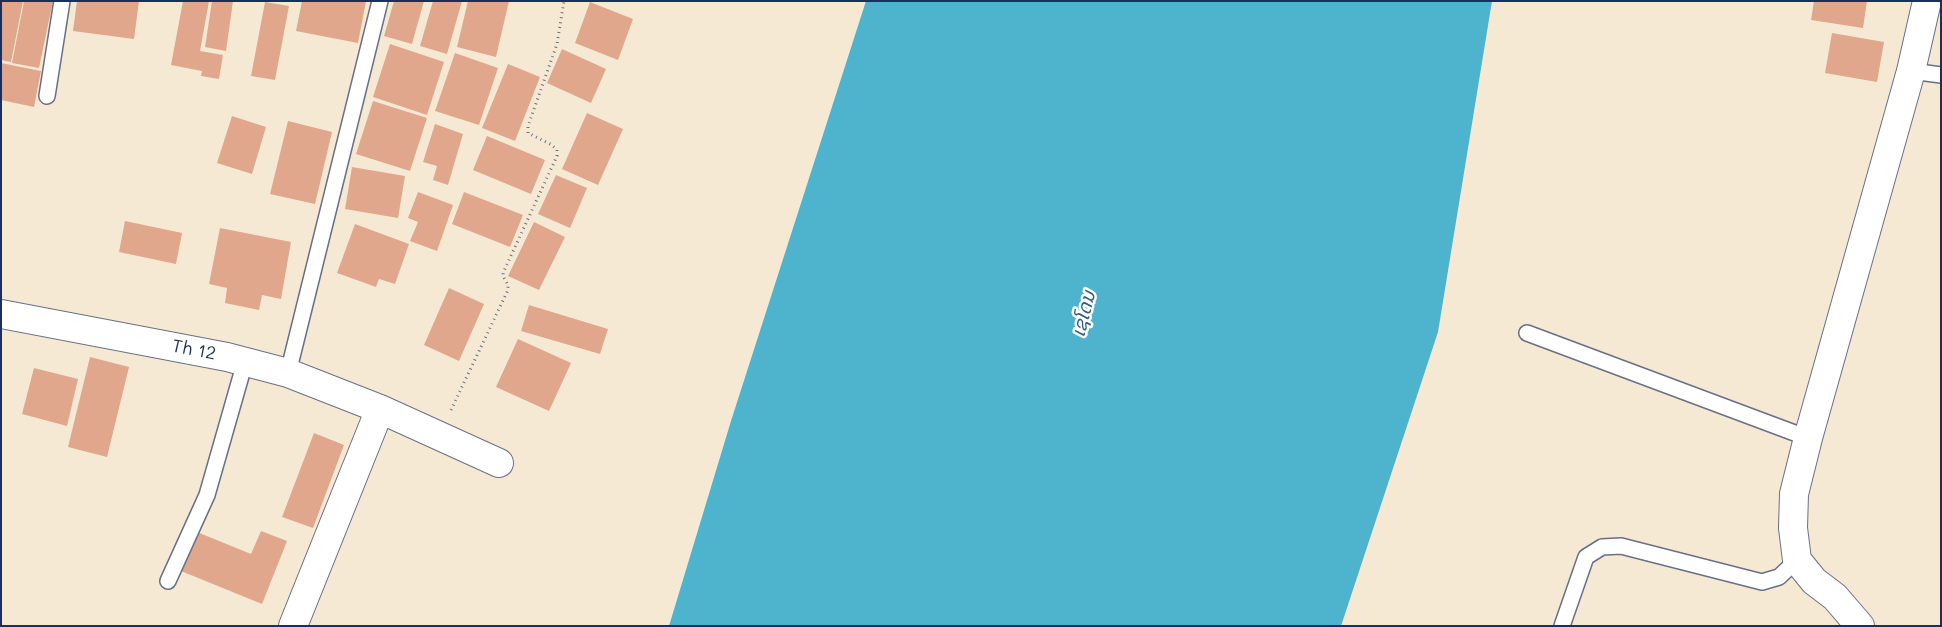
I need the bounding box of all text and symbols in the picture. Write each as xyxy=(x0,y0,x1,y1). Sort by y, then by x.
water label: ເຊໂດນ xyxy=(1067,289,1101,339)
street label: Th 12 xyxy=(170,335,218,365)

